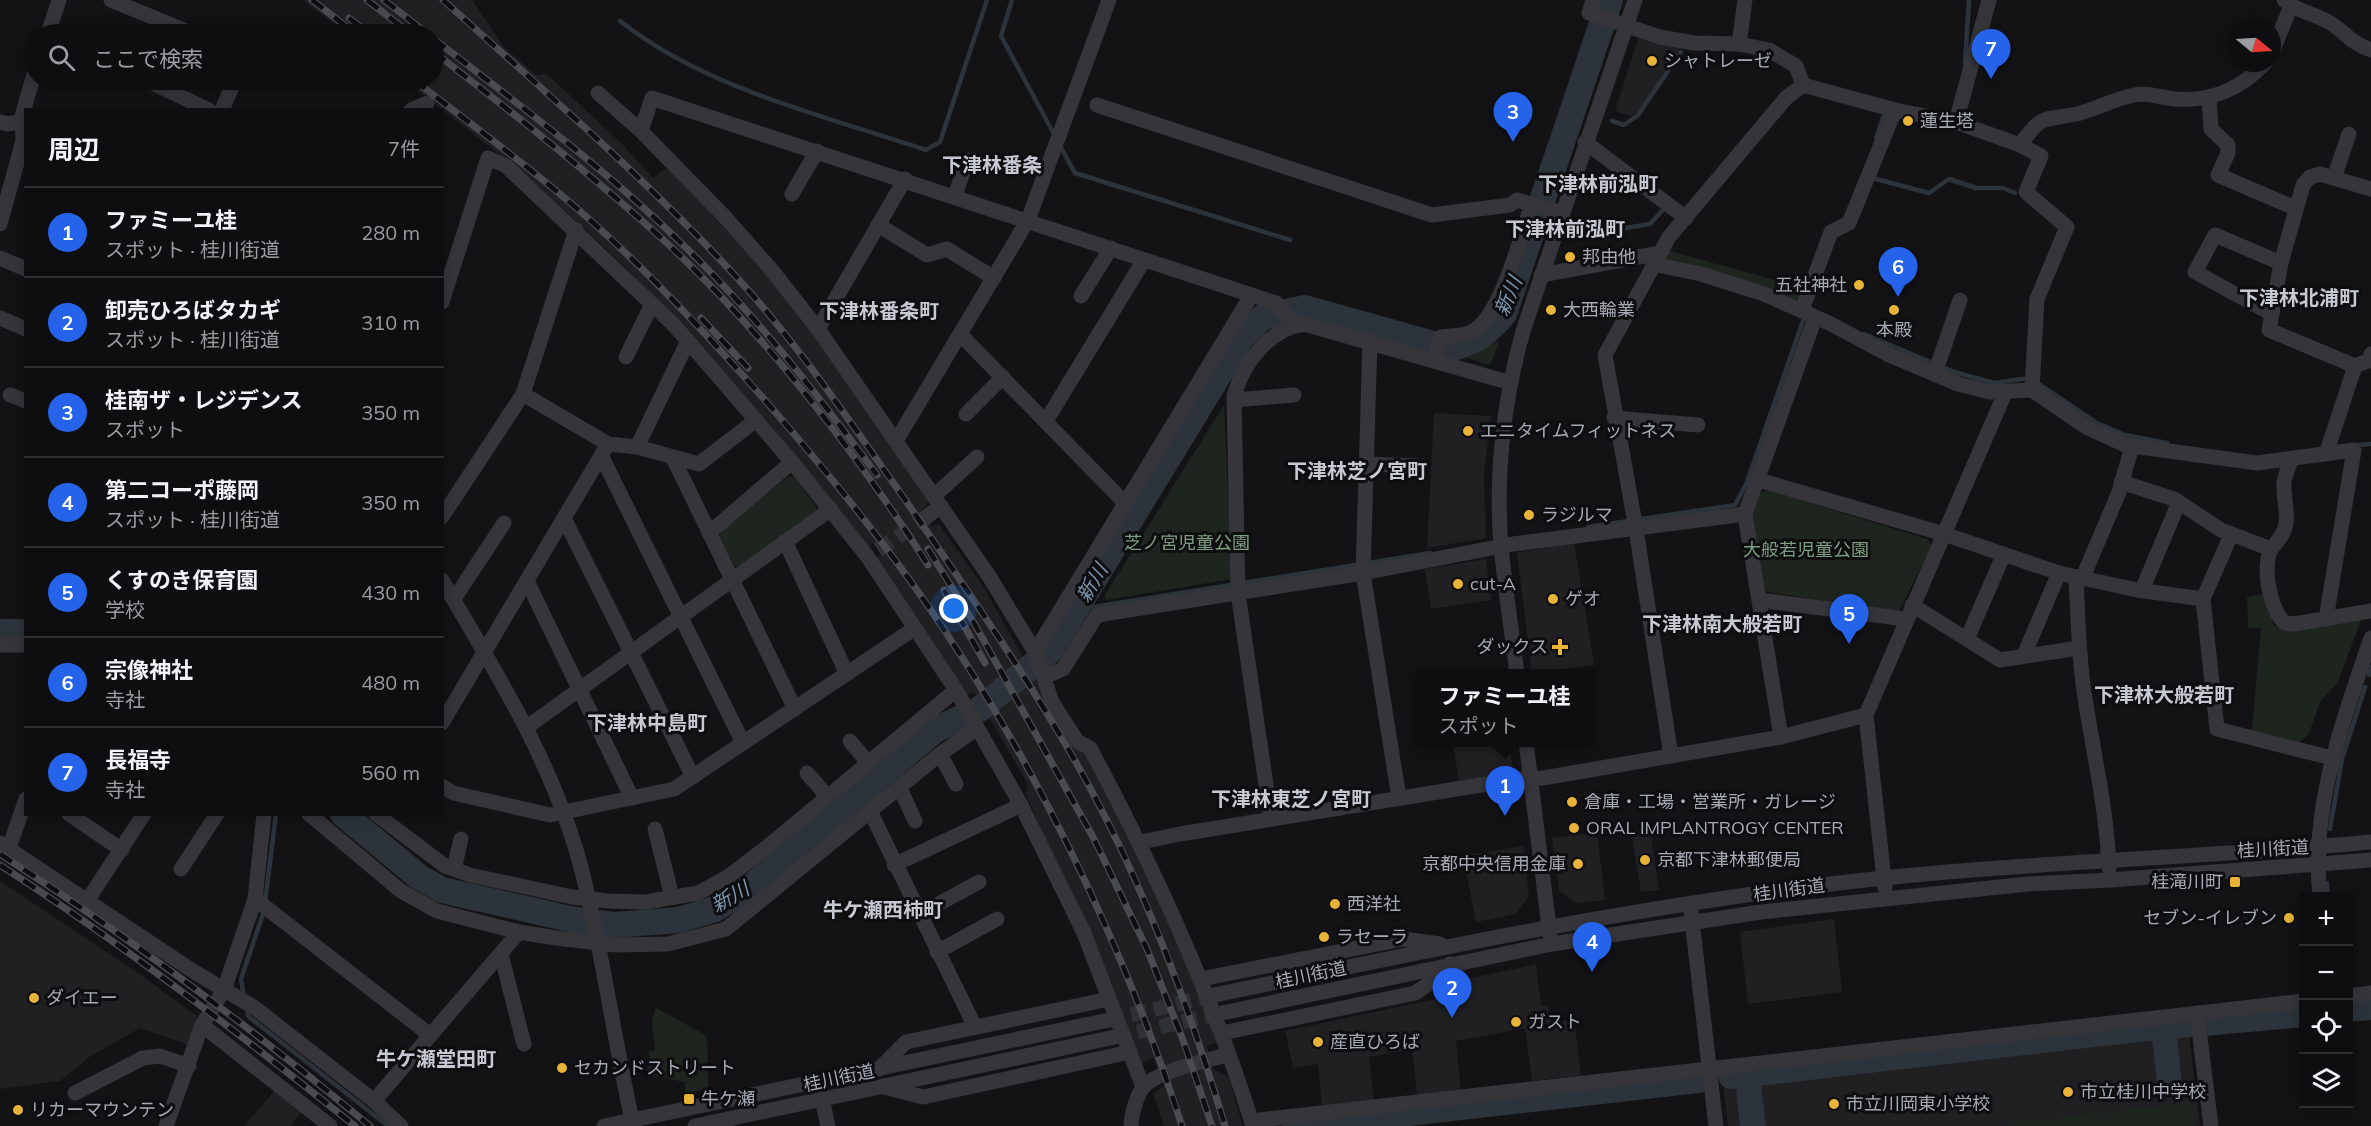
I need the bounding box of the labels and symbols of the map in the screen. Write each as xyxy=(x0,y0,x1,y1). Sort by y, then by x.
north arrow xyxy=(2227,18,2281,72)
pin: 7 xyxy=(1972,29,2010,79)
place label: シャトレーゼ xyxy=(1664,49,1772,72)
marker: シャトレーゼ xyxy=(1645,54,1659,68)
pin: 3 xyxy=(1494,92,1532,142)
place label: 蓮生塔 xyxy=(1920,109,1974,132)
marker: 蓮生塔 xyxy=(1901,114,1915,128)
district label: 下津林番条 xyxy=(942,152,1042,177)
district label: 下津林前泓町 xyxy=(1538,171,1658,196)
district label: 下津林前泓町 xyxy=(1505,216,1625,241)
place label: 邦由他 xyxy=(1582,245,1636,268)
pin: 6 xyxy=(1878,248,1918,297)
marker: 邦由他 xyxy=(1563,250,1577,264)
water label: 新川 xyxy=(1488,271,1528,319)
place label: 五社神社 xyxy=(1775,273,1847,296)
marker: 五社神社 xyxy=(1852,278,1866,292)
district label: 下津林北浦町 xyxy=(2239,285,2359,310)
district label: 下津林番条町 xyxy=(819,298,939,323)
place label: 大西輪業 xyxy=(1563,298,1635,321)
marker: 大西輪業 xyxy=(1544,303,1558,317)
marker: 本殿 xyxy=(1887,303,1901,317)
place label: 本殿 xyxy=(1876,318,1912,341)
place label: エニタイムフィットネス xyxy=(1480,419,1676,442)
marker: エニタイムフィットネス xyxy=(1461,424,1475,438)
district label: 下津林芝ノ宮町 xyxy=(1287,458,1427,483)
place label: ラジルマ xyxy=(1541,503,1613,526)
marker: ラジルマ xyxy=(1522,508,1536,522)
park label: 芝ノ宮児童公園 xyxy=(1124,531,1250,554)
park label: 大般若児童公園 xyxy=(1743,538,1869,561)
water label: 新川 xyxy=(1071,557,1114,606)
place label: cut-A xyxy=(1470,572,1516,595)
marker: cut-A xyxy=(1451,577,1465,591)
place label: ゲオ xyxy=(1565,587,1601,610)
marker: ゲオ xyxy=(1546,592,1560,606)
your location xyxy=(939,594,968,623)
pin: 5 xyxy=(1830,594,1868,644)
district label: 下津林南大般若町 xyxy=(1642,611,1802,636)
place label: ダックス xyxy=(1477,635,1548,658)
marker: ダックス xyxy=(1553,640,1567,654)
district label: 下津林大般若町 xyxy=(2094,682,2234,707)
district label: 下津林中島町 xyxy=(587,710,707,735)
pin: 1 xyxy=(1486,766,1524,816)
district label: 下津林東芝ノ宮町 xyxy=(1211,786,1371,811)
place label: 倉庫・工場・営業所・ガレージ xyxy=(1584,790,1836,813)
marker: 倉庫・工場・営業所・ガレージ xyxy=(1565,795,1579,809)
place label: ORAL IMPLANTROGY CENTER xyxy=(1586,816,1844,839)
marker: ORAL IMPLANTROGY CENTER xyxy=(1567,821,1581,835)
street label: 桂川街道 xyxy=(2236,835,2310,862)
place label: 京都下津林郵便局 xyxy=(1657,848,1801,871)
place label: 京都中央信用金庫 xyxy=(1422,852,1566,875)
marker: 京都下津林郵便局 xyxy=(1638,853,1652,867)
marker: 京都中央信用金庫 xyxy=(1571,857,1585,871)
place label: 桂滝川町 xyxy=(2151,870,2223,893)
street label: 桂川街道 xyxy=(1752,873,1826,906)
water label: 新川 xyxy=(706,875,755,917)
marker: 桂滝川町 xyxy=(2228,875,2242,889)
place label: 西洋社 xyxy=(1347,892,1401,915)
district label: 牛ケ瀬西柿町 xyxy=(823,897,943,922)
marker: 西洋社 xyxy=(1328,897,1342,911)
place label: セブン-イレブン xyxy=(2143,906,2277,929)
marker: セブン-イレブン xyxy=(2282,911,2296,925)
pin: 4 xyxy=(1572,922,1612,972)
place label: ラセーラ xyxy=(1336,925,1408,948)
marker: ラセーラ xyxy=(1317,930,1331,944)
street label: 桂川街道 xyxy=(1273,956,1349,993)
pin: 2 xyxy=(1432,968,1472,1018)
place label: ダイエー xyxy=(46,986,118,1009)
marker: ダイエー xyxy=(27,991,41,1005)
place label: ガスト xyxy=(1528,1010,1582,1033)
marker: ガスト xyxy=(1509,1015,1523,1029)
place label: 産直ひろば xyxy=(1330,1030,1420,1053)
marker: 産直ひろば xyxy=(1311,1035,1325,1049)
district label: 牛ケ瀬堂田町 xyxy=(376,1046,496,1071)
place label: セカンドストリート xyxy=(574,1056,736,1079)
street label: 桂川街道 xyxy=(801,1059,877,1096)
marker: セカンドストリート xyxy=(555,1061,569,1075)
place label: 市立桂川中学校 xyxy=(2080,1080,2206,1103)
marker: 市立桂川中学校 xyxy=(2061,1085,2075,1099)
place label: 牛ケ瀬 xyxy=(701,1087,755,1110)
marker: 牛ケ瀬 xyxy=(682,1092,696,1106)
place label: 市立川岡東小学校 xyxy=(1846,1092,1990,1115)
marker: 市立川岡東小学校 xyxy=(1827,1097,1841,1111)
place label: リカーマウンテン xyxy=(30,1098,174,1121)
marker: リカーマウンテン xyxy=(11,1103,25,1117)

